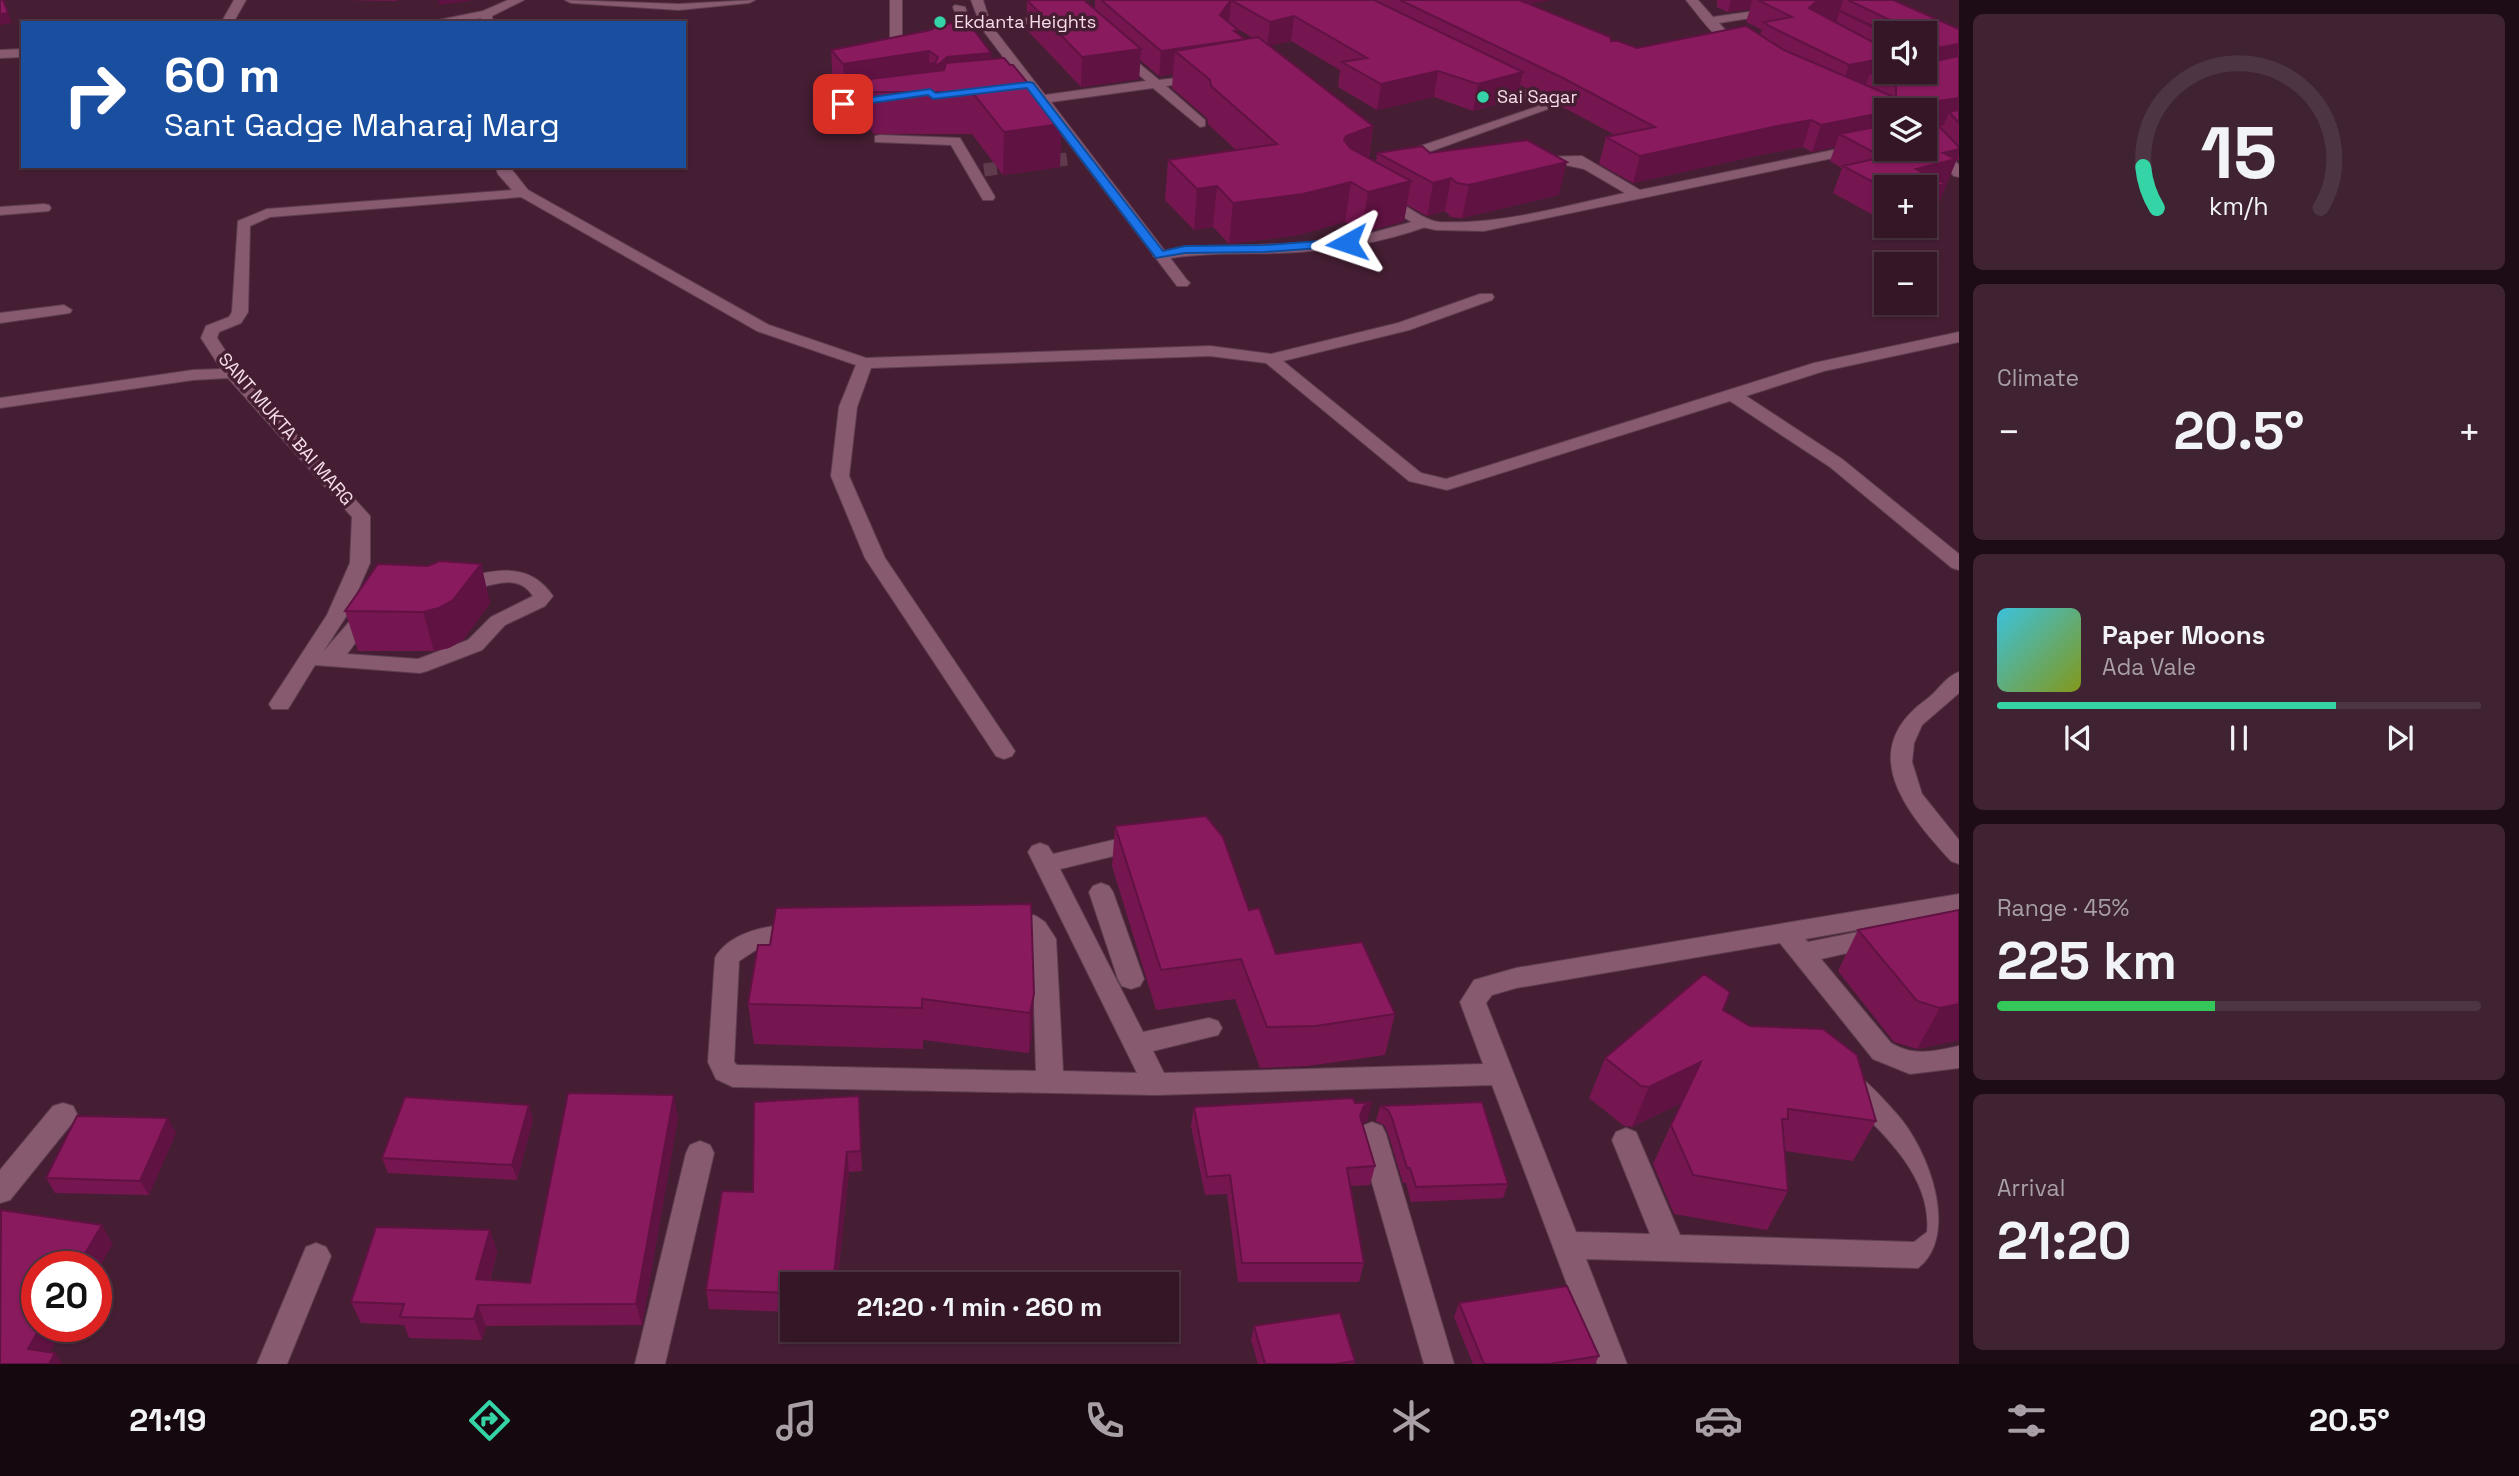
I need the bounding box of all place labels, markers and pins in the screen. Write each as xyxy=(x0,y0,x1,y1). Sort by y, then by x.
place label: Ekdanta Heights xyxy=(954,10,1096,33)
marker: Ekdanta Heights xyxy=(932,14,948,30)
pin xyxy=(813,74,873,134)
place label: Sai Sagar xyxy=(1497,85,1577,108)
marker: Sai Sagar xyxy=(1475,89,1491,105)

